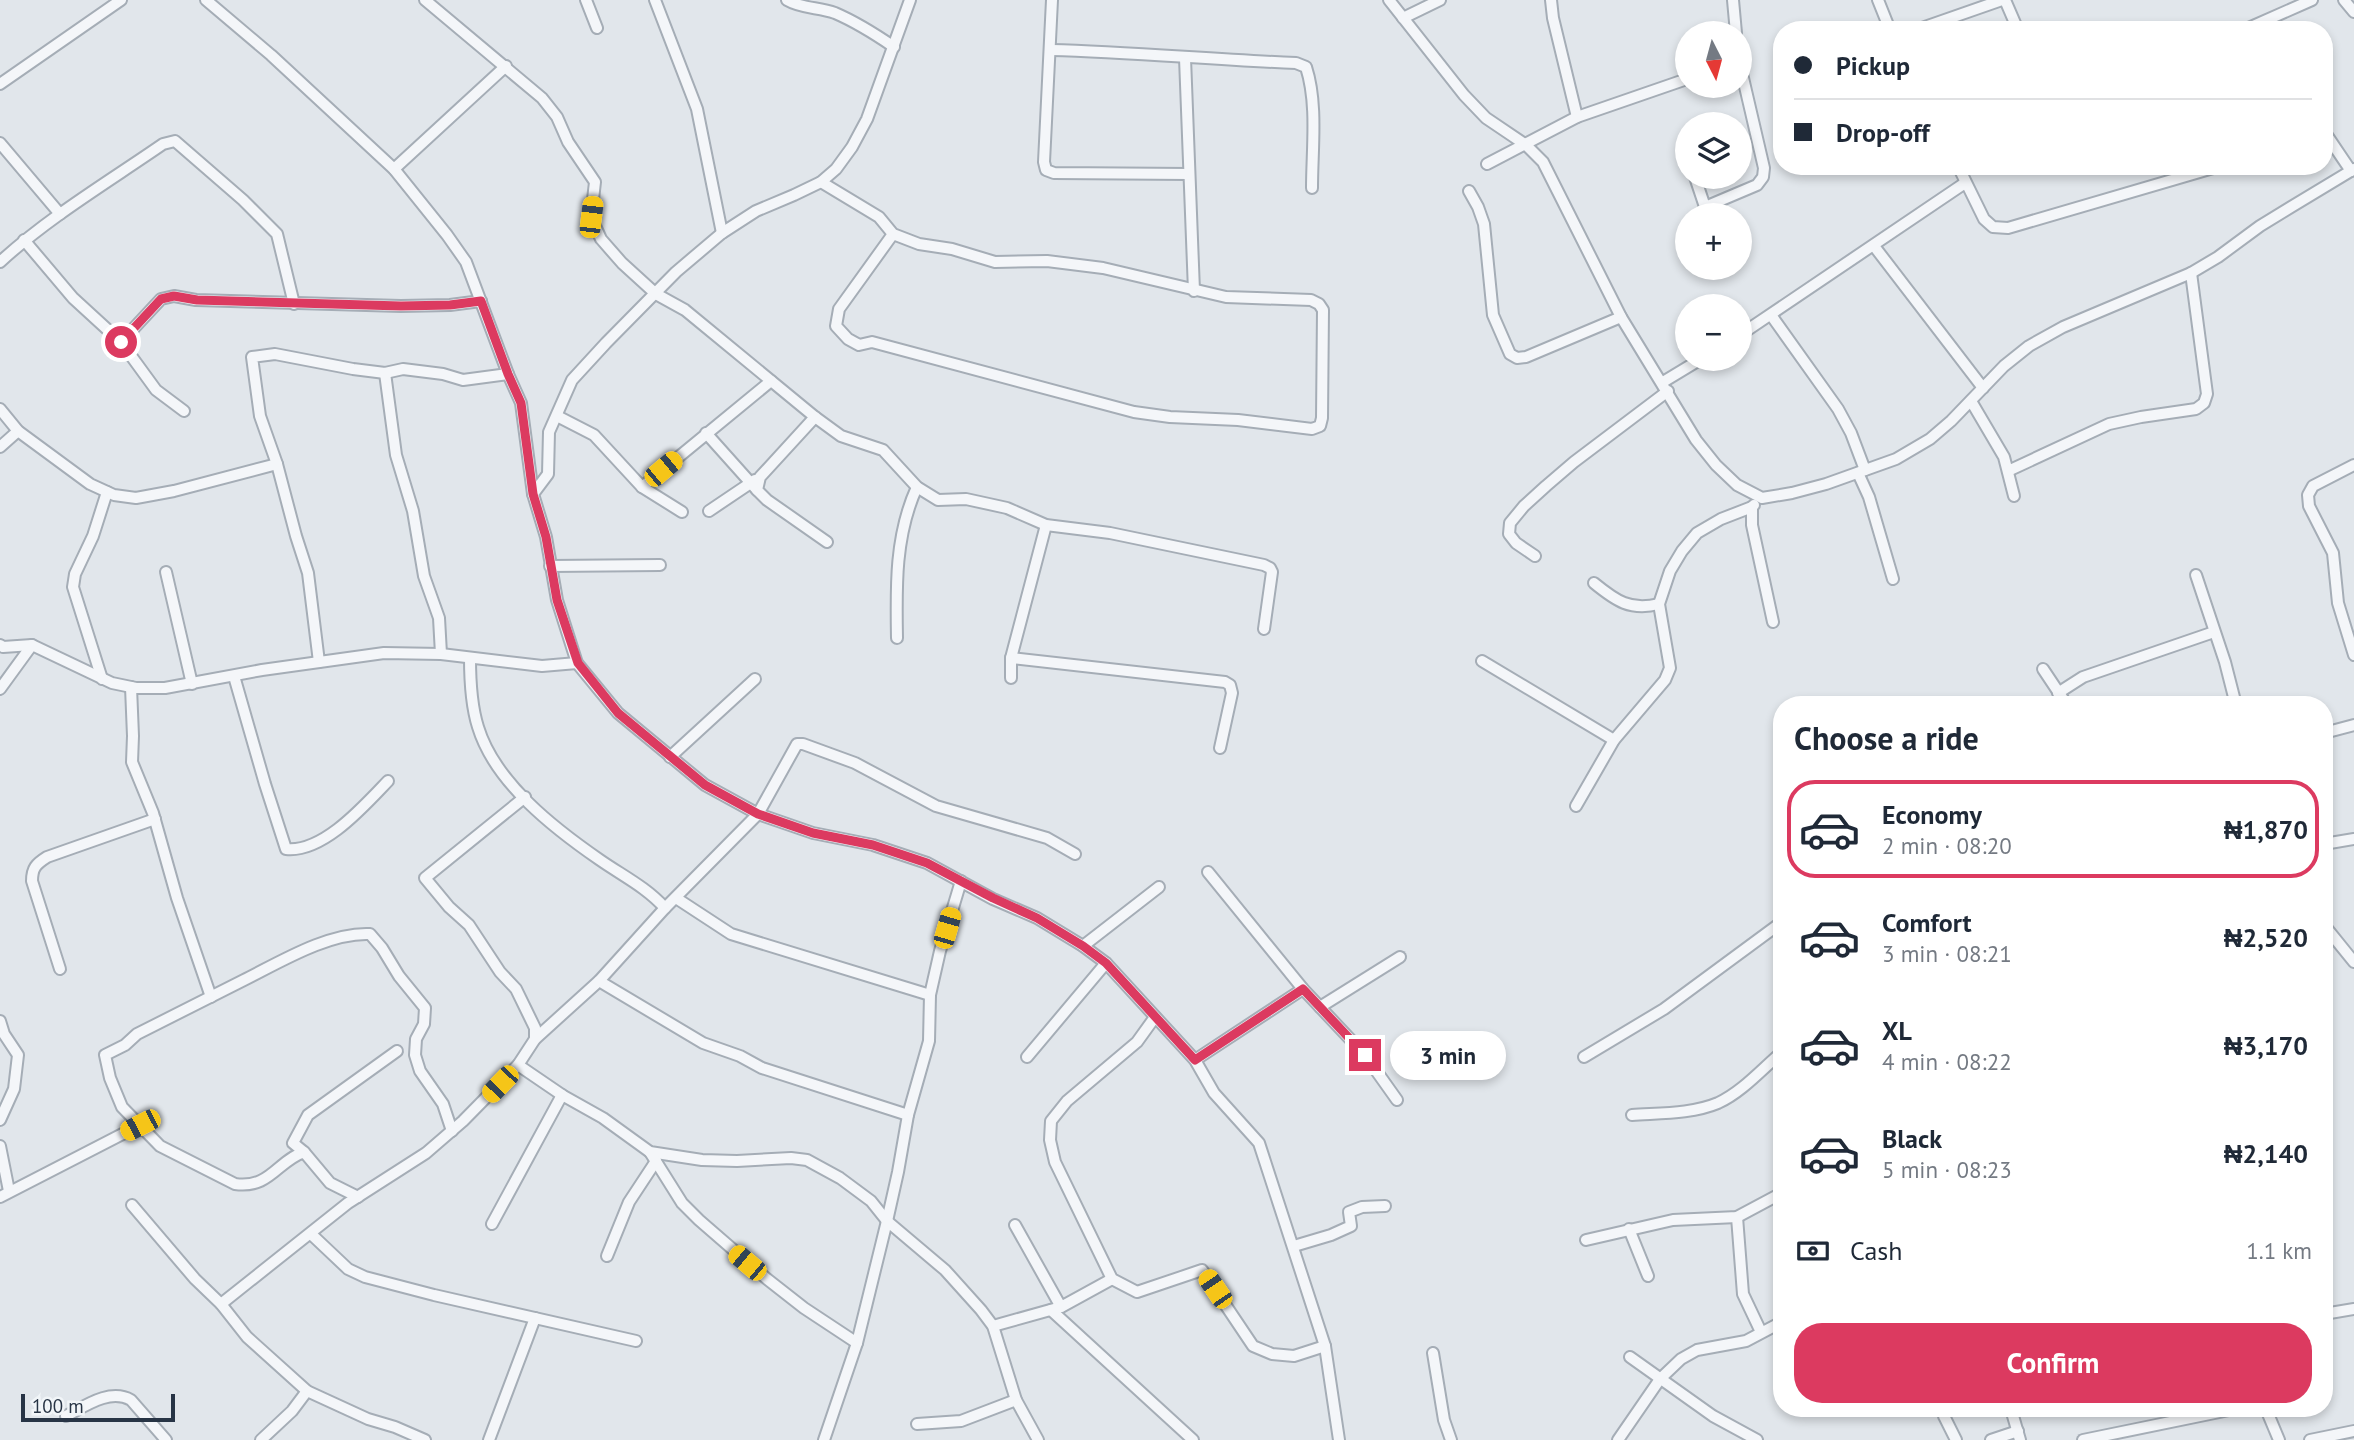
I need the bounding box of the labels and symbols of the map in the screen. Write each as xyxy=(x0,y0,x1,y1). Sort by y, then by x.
north arrow xyxy=(1675,21,1752,98)
car xyxy=(579,195,604,239)
route start xyxy=(105,326,137,358)
car xyxy=(641,447,686,491)
car xyxy=(932,905,963,951)
callout: 3 min xyxy=(1390,1030,1505,1080)
route end xyxy=(1349,1039,1381,1071)
car xyxy=(478,1062,523,1106)
car xyxy=(117,1106,164,1144)
car xyxy=(725,1241,770,1285)
car xyxy=(1195,1266,1236,1312)
scale bar xyxy=(21,1391,175,1423)

